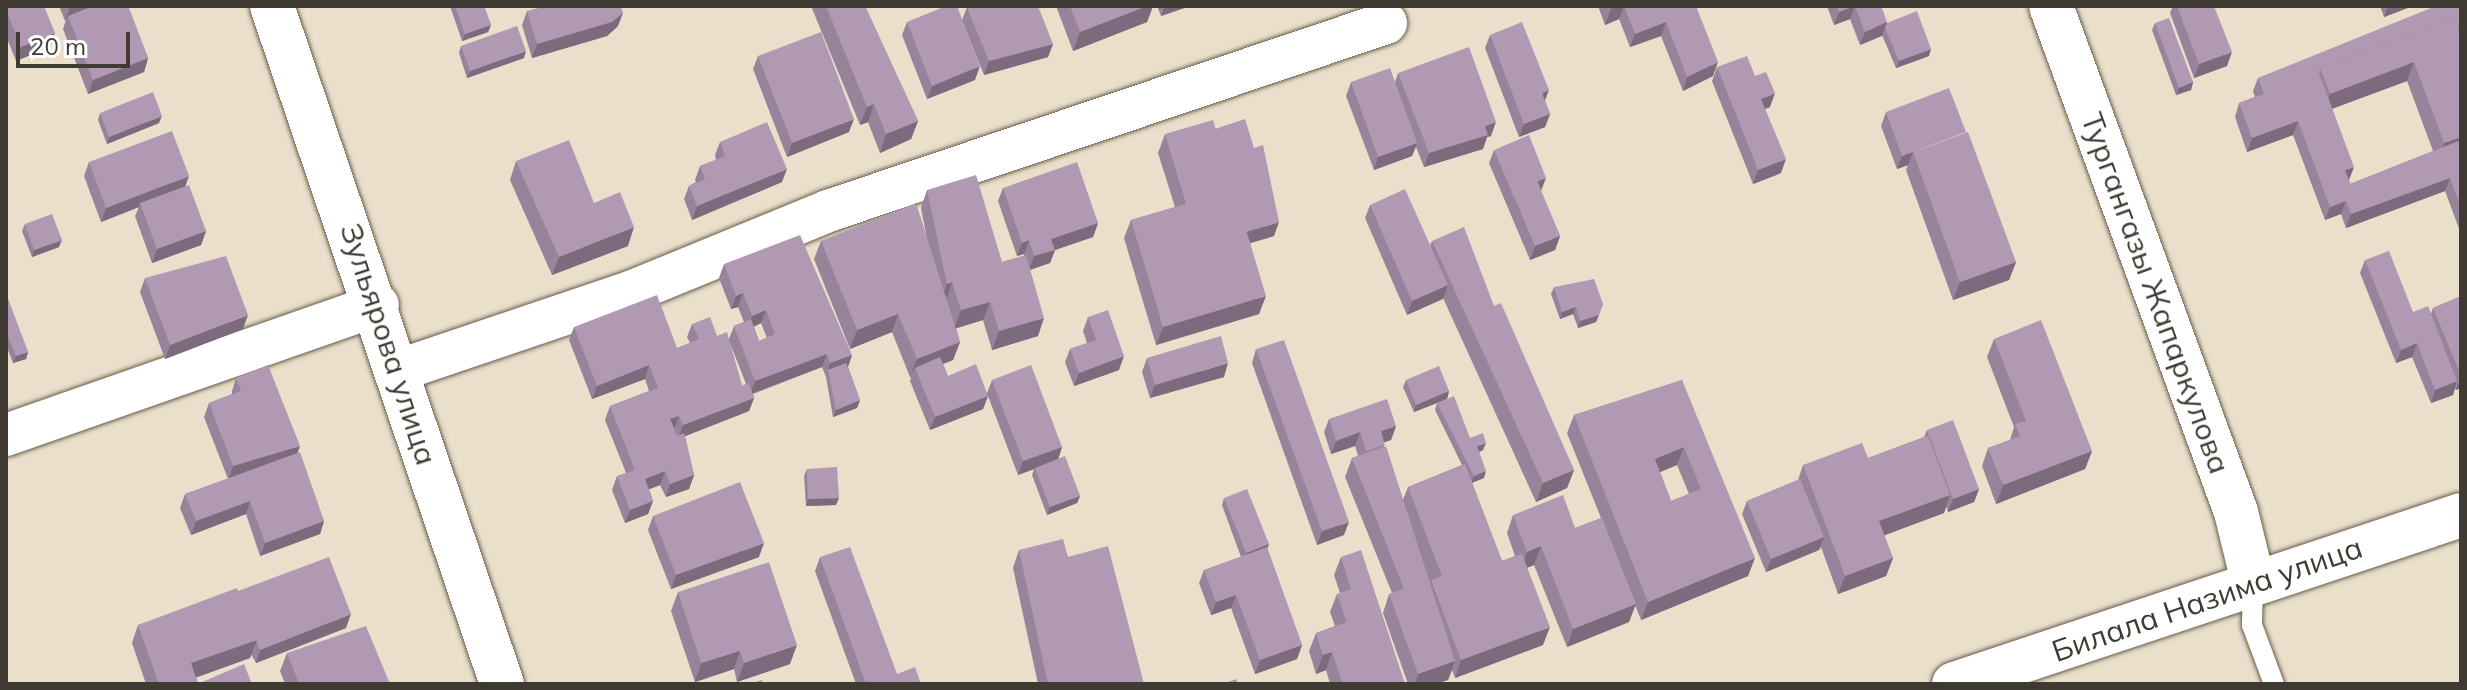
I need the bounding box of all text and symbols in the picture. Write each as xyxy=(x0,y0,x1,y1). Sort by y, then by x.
scale bar xyxy=(20,16,134,66)
text: 20 m xyxy=(30,31,86,61)
street label: Тургангазы Жапаркулова xyxy=(2074,108,2238,478)
street label: Зульярова улица xyxy=(333,219,445,469)
street label: Билала Назима улица xyxy=(2047,529,2367,669)

